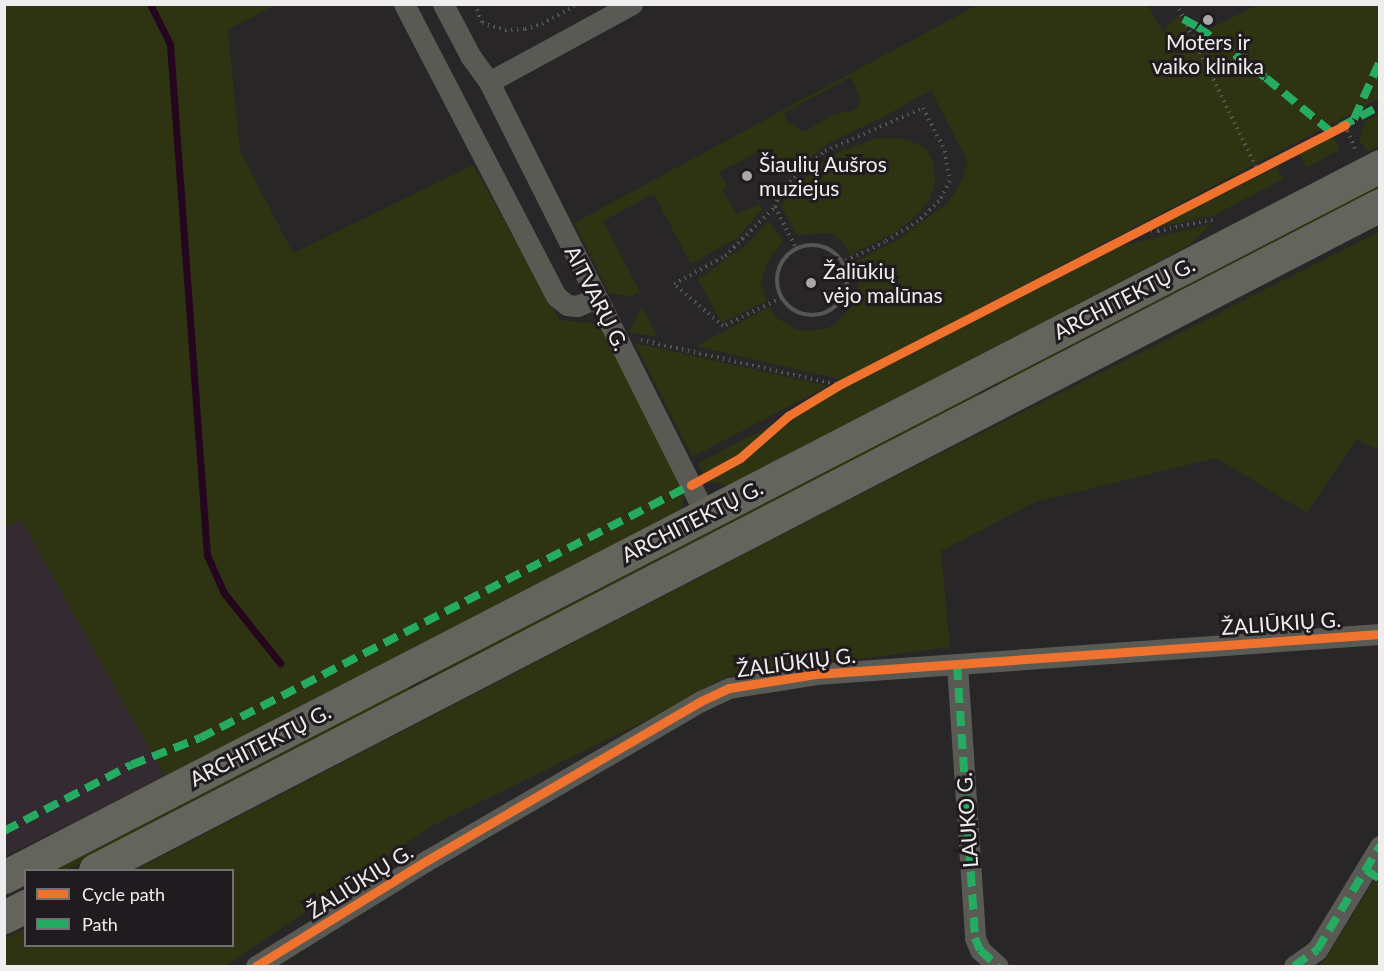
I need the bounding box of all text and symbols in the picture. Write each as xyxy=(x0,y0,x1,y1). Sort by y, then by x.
marker: Moters ir vaiko klinika xyxy=(1201,13,1215,27)
place label: Moters ir vaiko klinika xyxy=(1152,29,1264,79)
place label: Šiaulių Aušros muziejus xyxy=(759,151,888,201)
marker: Šiaulių Aušros muziejus xyxy=(740,169,754,183)
street label: AITVARŲ G. xyxy=(560,241,634,355)
street label: ARCHITEKTŲ G. xyxy=(1049,252,1199,344)
place label: Žaliūkių vėjo malūnas xyxy=(823,258,943,308)
marker: Žaliūkių vėjo malūnas xyxy=(804,276,818,290)
street label: ARCHITEKTŲ G. xyxy=(617,475,767,567)
street label: ŽALIŪKIŲ G. xyxy=(1220,606,1342,640)
street label: ŽALIŪKIŲ G. xyxy=(735,642,857,682)
street label: ARCHITEKTŲ G. xyxy=(185,699,335,791)
street label: LAUKO G. xyxy=(951,771,983,869)
street label: ŽALIŪKIŲ G. xyxy=(302,839,418,923)
legend xyxy=(24,869,234,947)
text: Cycle path xyxy=(82,883,165,905)
text: Path xyxy=(82,913,118,935)

